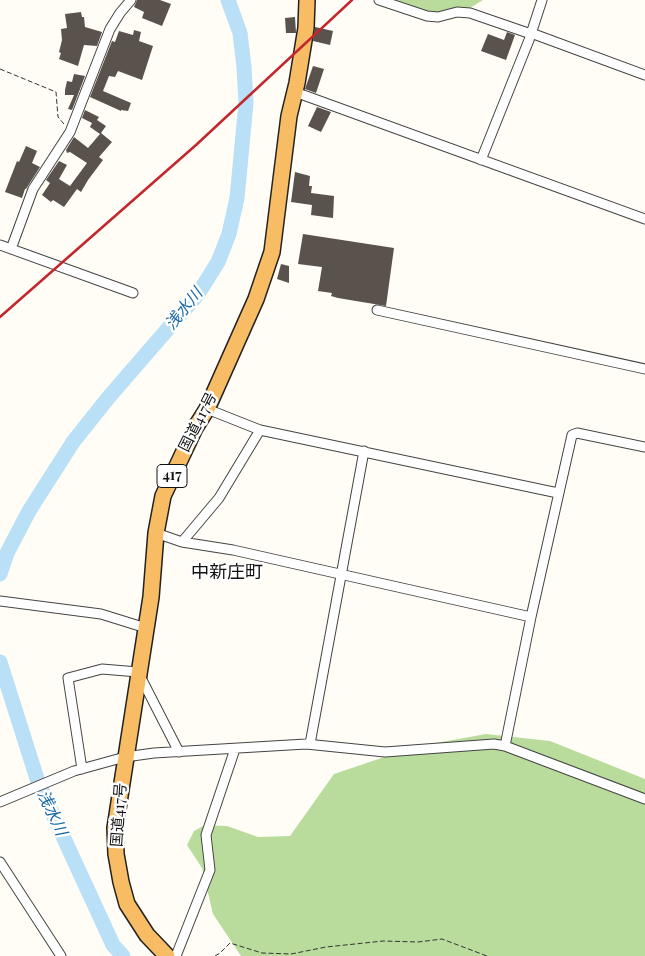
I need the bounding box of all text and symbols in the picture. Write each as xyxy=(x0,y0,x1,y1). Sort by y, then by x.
water label: 浅水川 xyxy=(161,284,207,334)
street label: 国道417号 xyxy=(175,389,221,455)
road number: 417 xyxy=(157,464,187,488)
district label: 中新庄町 xyxy=(191,561,263,583)
street label: 国道417号 xyxy=(108,782,130,848)
water label: 浅水川 xyxy=(33,787,71,839)

